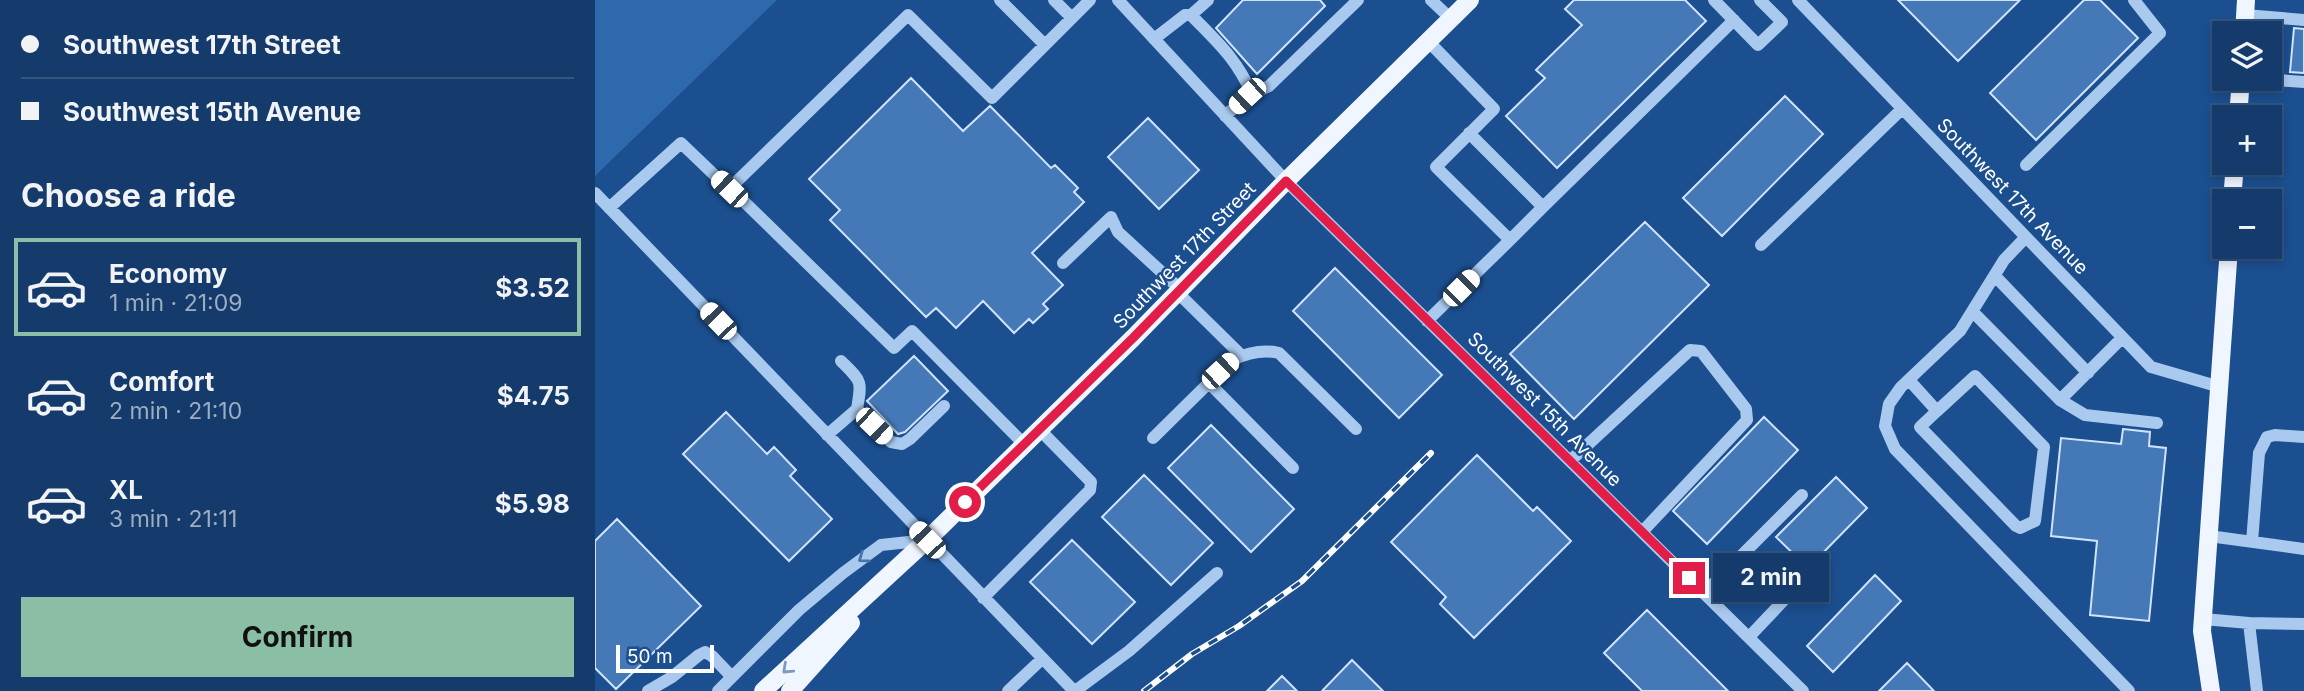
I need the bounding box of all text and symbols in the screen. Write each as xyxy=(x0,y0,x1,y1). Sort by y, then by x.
map controls xyxy=(2212,21,2282,259)
button: layers xyxy=(2212,21,2282,91)
text: Southwest 17th Street xyxy=(63,29,341,60)
car xyxy=(1225,74,1270,118)
text: Southwest 15th Avenue xyxy=(63,96,361,127)
button: + xyxy=(2212,105,2282,175)
street label: Southwest 17th Avenue xyxy=(1932,113,2093,279)
car xyxy=(707,167,752,211)
text: Choose a ride xyxy=(21,176,236,215)
street label: Southwest 17th Street xyxy=(1108,177,1260,333)
button: − xyxy=(2212,189,2282,259)
icon: car xyxy=(25,256,88,319)
text: Economy xyxy=(109,258,227,289)
car xyxy=(1439,266,1484,310)
text: $3.52 xyxy=(495,272,570,303)
text: 1 min · 21:09 xyxy=(109,289,242,317)
car xyxy=(696,299,741,343)
street label: Southwest 15th Avenue xyxy=(1463,327,1627,491)
car xyxy=(1198,349,1243,393)
icon: car xyxy=(25,364,88,427)
text: Comfort xyxy=(109,366,214,397)
text: $4.75 xyxy=(497,380,570,411)
text: 2 min · 21:10 xyxy=(109,397,242,425)
car xyxy=(852,404,897,448)
icon: car xyxy=(25,472,88,535)
text: XL xyxy=(109,474,143,505)
route start xyxy=(949,486,981,518)
text: $5.98 xyxy=(495,488,570,519)
text: 3 min · 21:11 xyxy=(109,505,237,533)
car xyxy=(905,518,950,562)
one-way arrow xyxy=(858,550,871,562)
callout: 2 min xyxy=(1713,554,1829,602)
route end xyxy=(1673,562,1705,594)
text: 2 min xyxy=(1740,563,1802,591)
button: Confirm xyxy=(21,597,574,677)
scale bar xyxy=(616,642,714,674)
text: 50 m xyxy=(627,645,673,668)
one-way arrow xyxy=(782,661,795,673)

